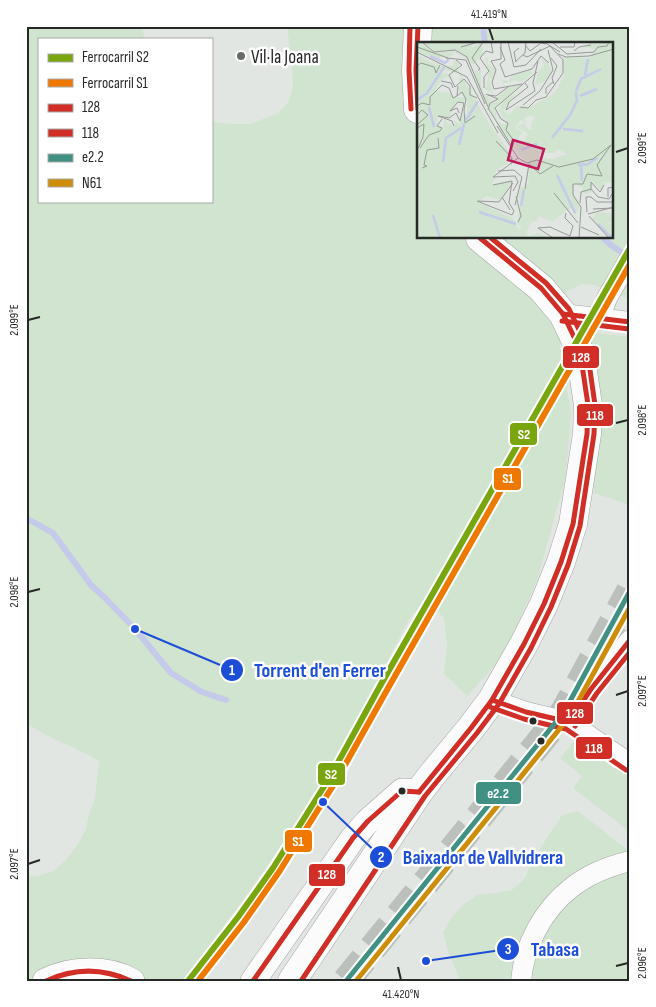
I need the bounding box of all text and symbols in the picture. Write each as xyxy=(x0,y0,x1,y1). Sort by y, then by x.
text: 41.419°N xyxy=(471,7,507,22)
legend xyxy=(38,38,212,202)
inset map xyxy=(417,42,614,239)
place label: Vil·la Joana xyxy=(251,46,319,69)
text: Ferrocarril S2 xyxy=(82,48,149,67)
marker: Vil·la Joana xyxy=(235,50,247,62)
text: Ferrocarril S1 xyxy=(82,74,149,93)
text: 128 xyxy=(82,98,100,117)
text: 118 xyxy=(82,124,99,143)
text: 2.099°E xyxy=(635,132,650,164)
text: e2.2 xyxy=(82,148,104,167)
text: N61 xyxy=(82,174,102,193)
text: 2.099°E xyxy=(7,304,22,336)
line badge: 128 xyxy=(562,345,600,369)
text: 128 xyxy=(572,349,591,366)
line badge: 118 xyxy=(576,403,614,427)
text: 2.098°E xyxy=(635,404,650,436)
text: 118 xyxy=(586,407,604,424)
line badge: S2 xyxy=(509,422,538,446)
text: S2 xyxy=(518,426,530,443)
line badge: S1 xyxy=(493,467,522,491)
text: S1 xyxy=(502,470,514,487)
text: 2.098°E xyxy=(7,576,22,608)
callout: Torrent d'en Ferrer xyxy=(220,653,396,688)
text: Torrent d'en Ferrer xyxy=(254,659,386,683)
text: 1 xyxy=(229,661,235,680)
text: 2.097°E xyxy=(635,675,650,707)
line badge: 128 xyxy=(556,701,594,725)
text: 128 xyxy=(566,705,585,722)
unlabelled marker xyxy=(528,716,538,726)
unlabelled marker xyxy=(536,736,546,746)
line badge: 118 xyxy=(575,736,613,760)
text: 118 xyxy=(585,740,603,757)
line badge: S2 xyxy=(317,762,346,786)
text: S2 xyxy=(325,766,337,783)
line badge: e2.2 xyxy=(475,781,522,805)
text: e2.2 xyxy=(487,785,509,802)
unlabelled marker xyxy=(397,786,407,796)
line badge: S1 xyxy=(284,829,313,853)
text: S1 xyxy=(292,833,304,850)
callout: Baixador de Vallvidrera xyxy=(368,839,574,874)
text: Baixador de Vallvidrera xyxy=(403,846,563,870)
text: 2.097°E xyxy=(7,848,22,880)
text: 2 xyxy=(378,848,384,867)
line badge: 128 xyxy=(308,863,346,887)
text: 128 xyxy=(318,866,337,883)
callout: Tabasa xyxy=(496,931,589,966)
text: Tabasa xyxy=(531,938,579,962)
text: 3 xyxy=(505,940,512,959)
text: 2.096°E xyxy=(635,947,650,979)
text: 41.420°N xyxy=(383,987,419,1002)

